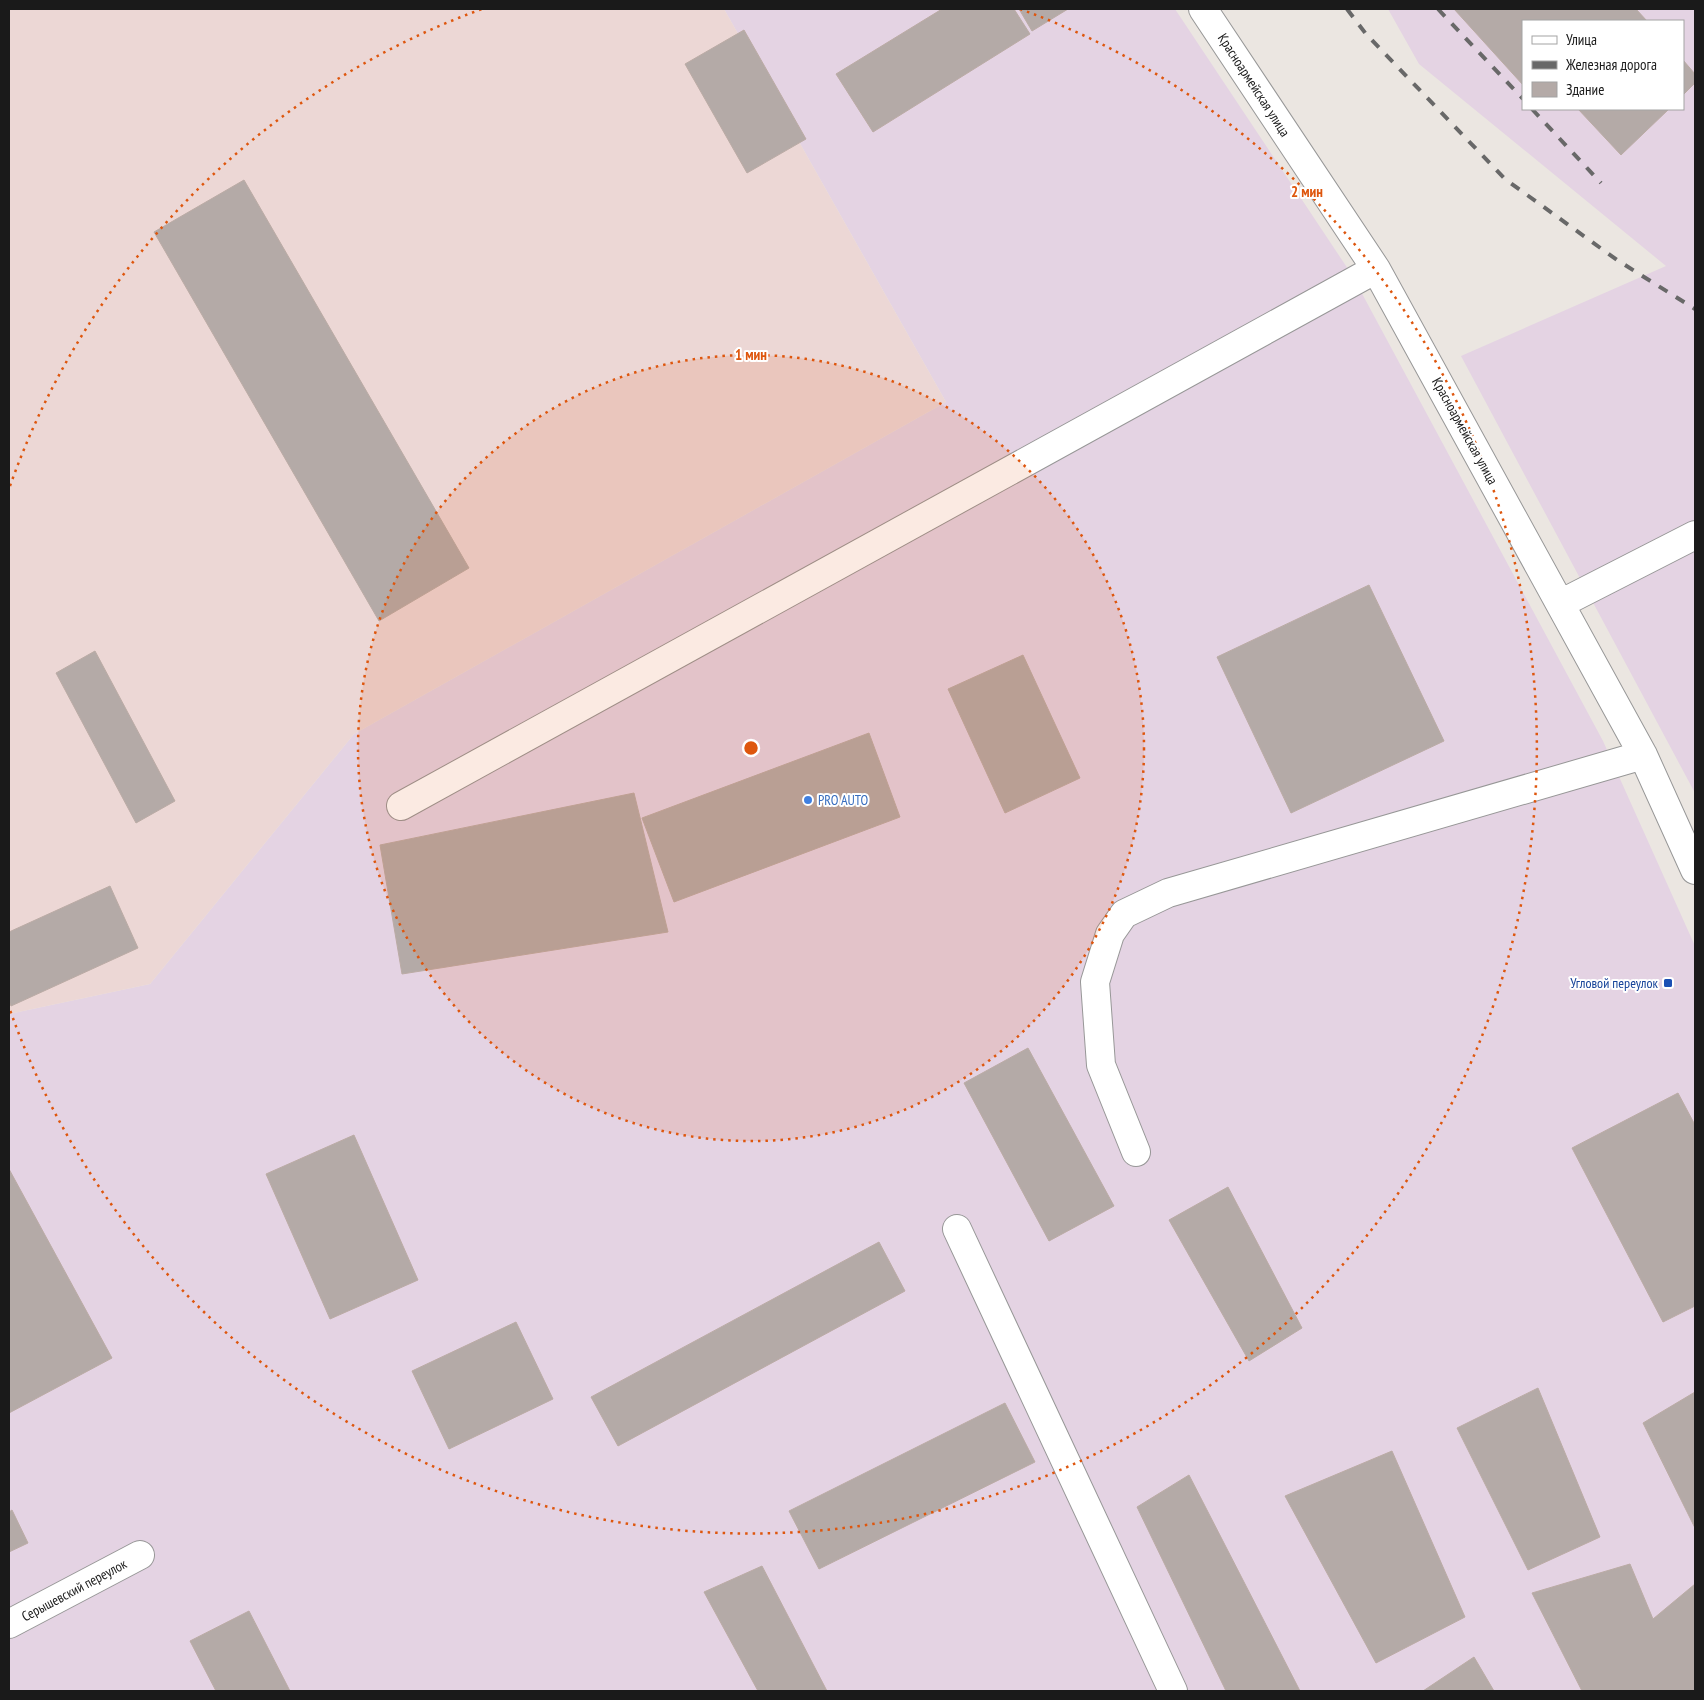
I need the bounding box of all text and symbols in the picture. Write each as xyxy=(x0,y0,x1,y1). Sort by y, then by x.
legend xyxy=(1522,20,1684,110)
street label: Красноармейская улица xyxy=(1214,30,1294,140)
text: Улица xyxy=(1566,30,1597,49)
text: Железная дорога xyxy=(1565,55,1657,74)
text: Здание xyxy=(1566,80,1604,99)
text: 2 мин xyxy=(1291,182,1323,201)
text: 1 мин xyxy=(735,345,767,364)
street label: Красноармейская улица xyxy=(1428,374,1502,488)
centre of rings xyxy=(742,739,760,757)
place label: PRO AUTO xyxy=(818,791,869,809)
marker: PRO AUTO xyxy=(802,794,814,806)
place label: Угловой переулок xyxy=(1570,974,1659,992)
marker: Угловой переулок xyxy=(1662,977,1674,989)
street label: Серышевский переулок xyxy=(18,1554,130,1625)

